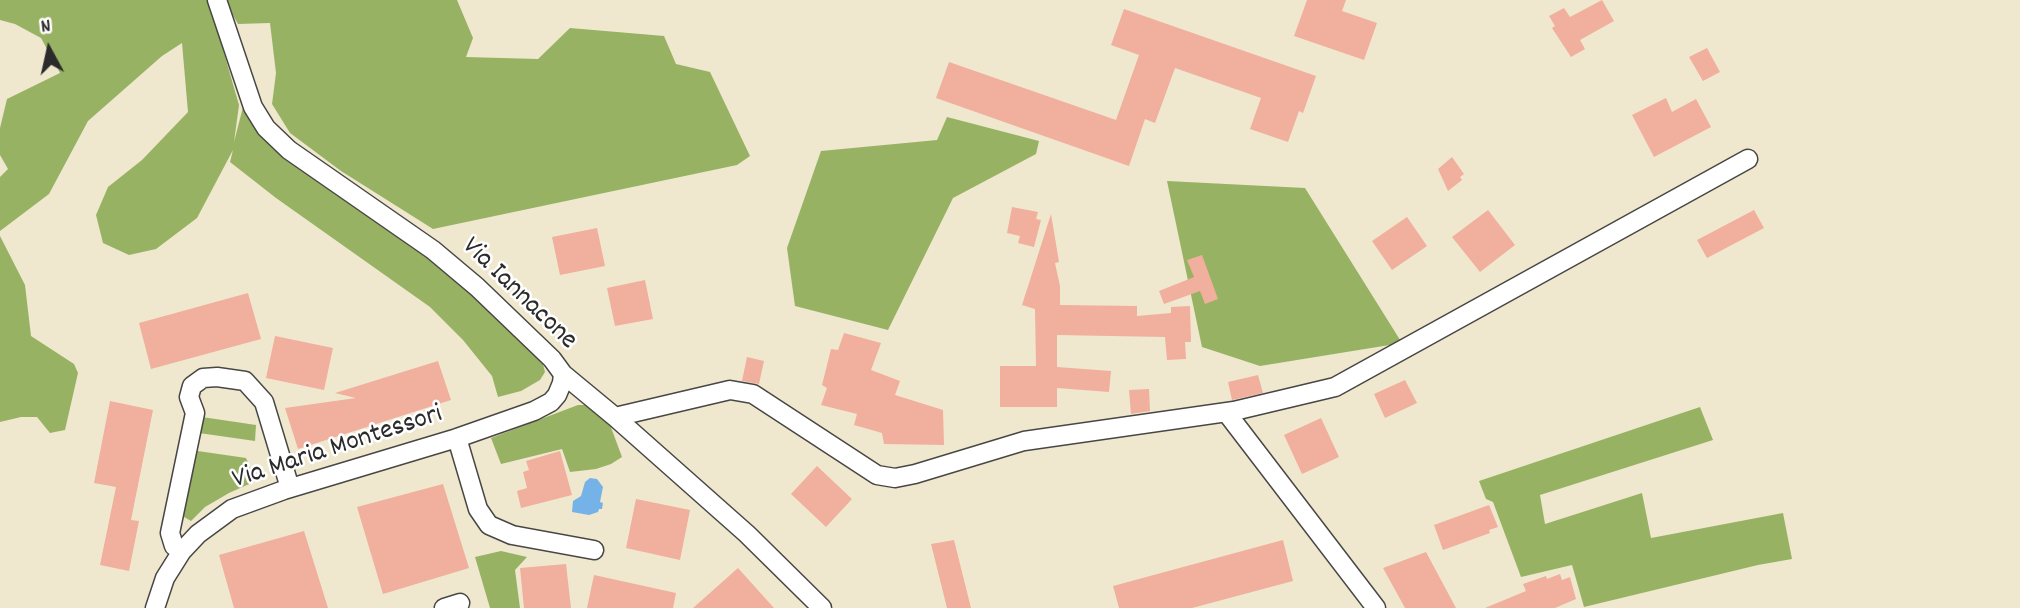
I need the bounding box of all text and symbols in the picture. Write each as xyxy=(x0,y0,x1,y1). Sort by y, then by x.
north arrow xyxy=(14,14,84,84)
text: N xyxy=(39,14,53,42)
street label: Via Iannacone xyxy=(453,232,583,358)
street label: Via Maria Montessori xyxy=(229,399,447,499)

